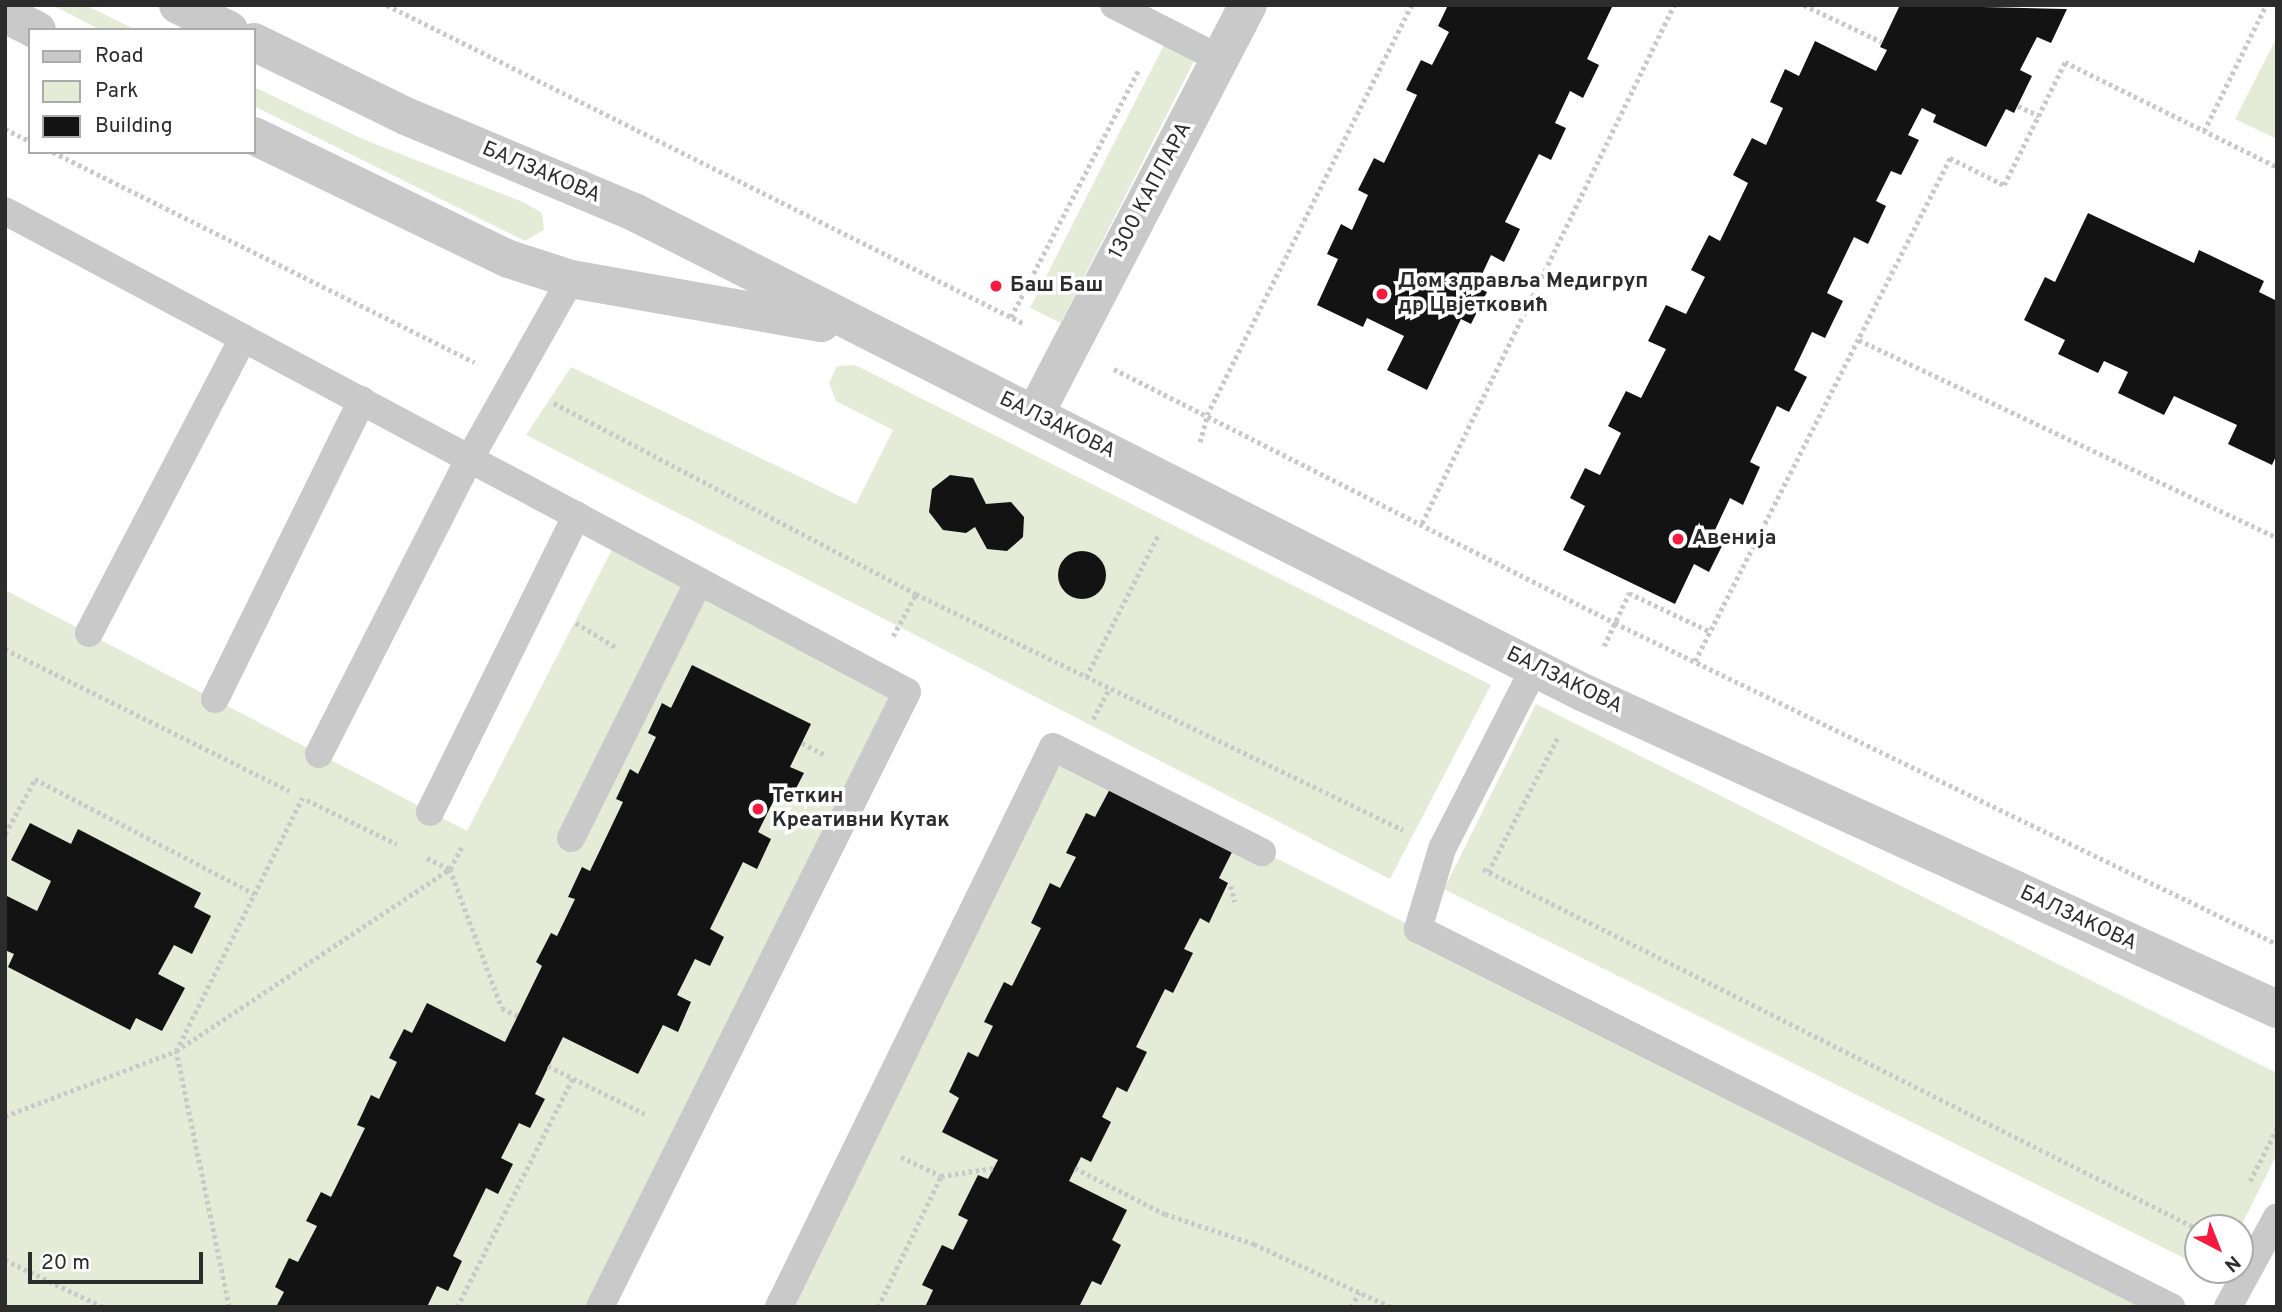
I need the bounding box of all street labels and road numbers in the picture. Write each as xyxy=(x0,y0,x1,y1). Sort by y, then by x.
street label: 1300 КАПЛАРА xyxy=(1104,118,1198,264)
street label: БАЛЗАКОВА xyxy=(478,137,604,209)
street label: БАЛЗАКОВА xyxy=(995,387,1119,465)
street label: БАЛЗАКОВА xyxy=(1502,642,1626,720)
street label: БАЛЗАКОВА xyxy=(2016,881,2140,957)

